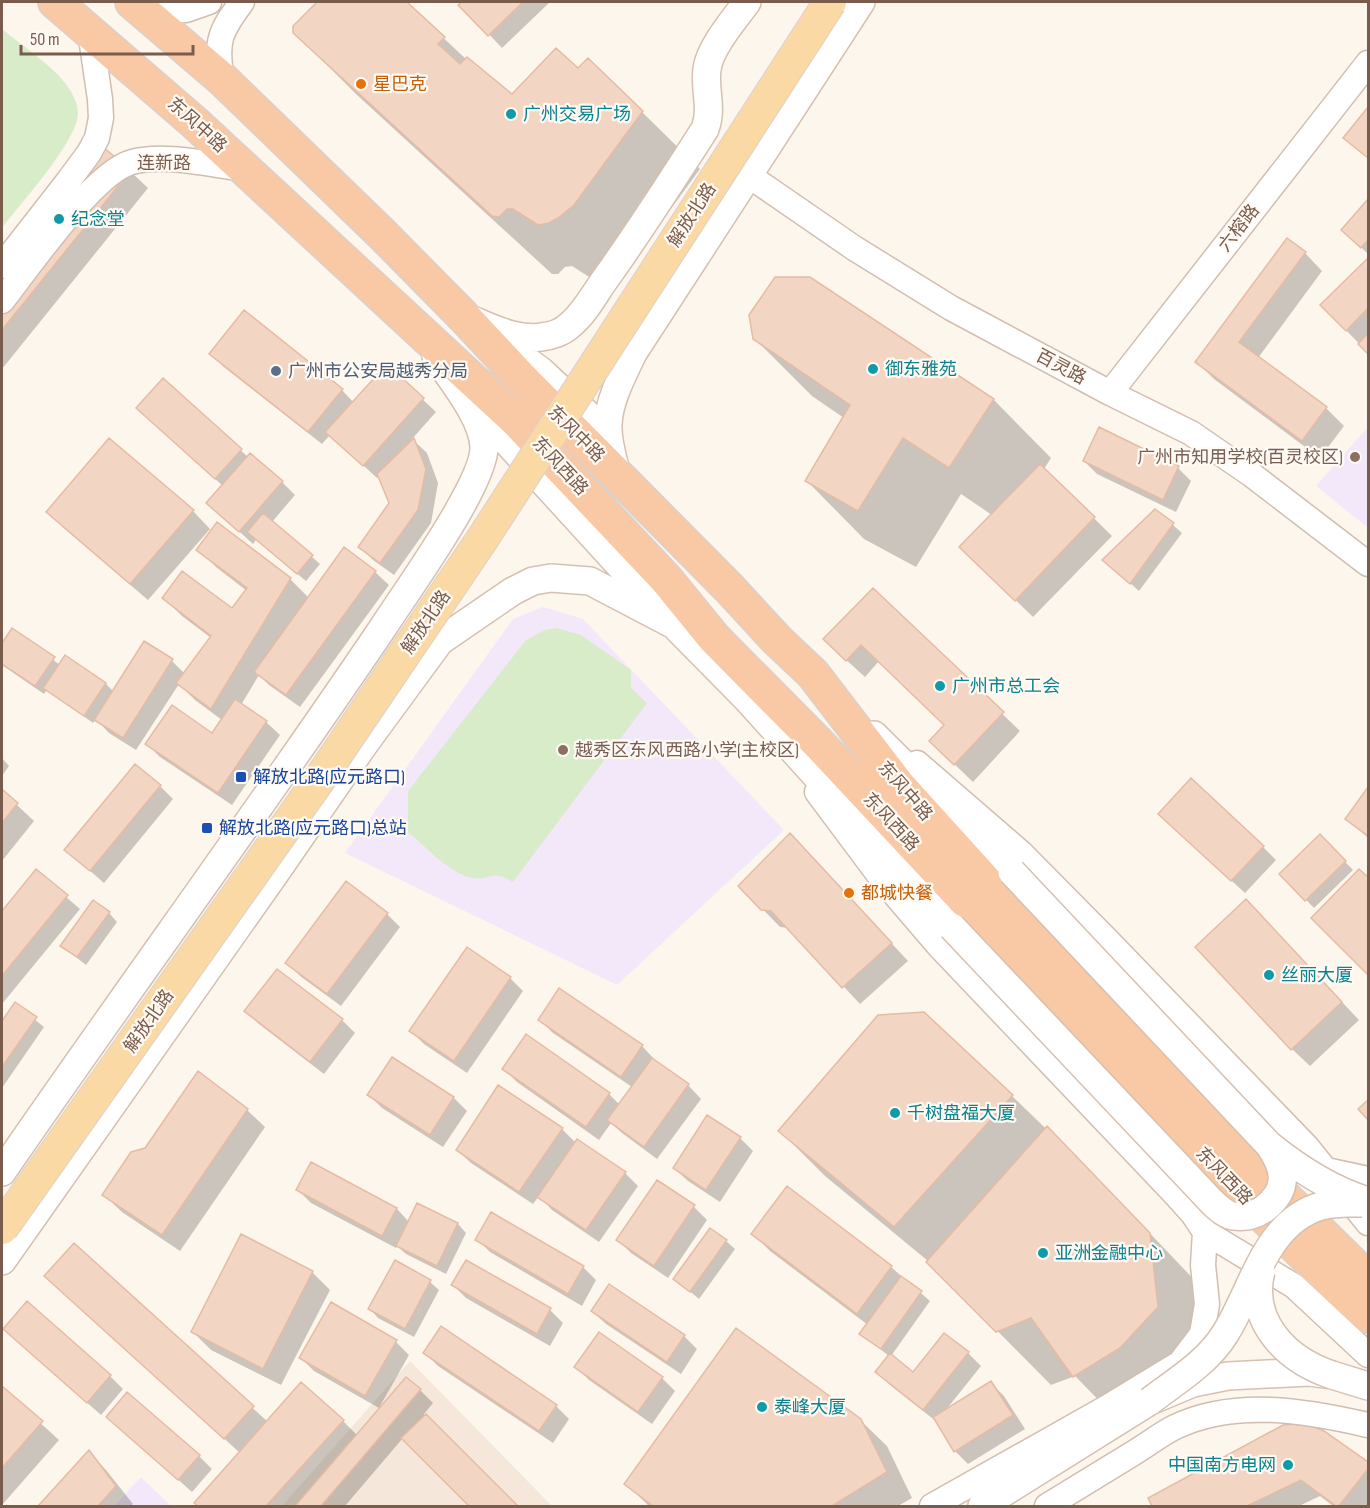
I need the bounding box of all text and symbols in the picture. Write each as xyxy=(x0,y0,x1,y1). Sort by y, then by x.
scale bar xyxy=(21,18,194,56)
text: 50 m xyxy=(30,29,60,50)
place label: 星巴克 xyxy=(373,74,427,95)
marker: 星巴克 xyxy=(354,77,368,91)
street label: 东风中路 xyxy=(163,93,231,157)
place label: 广州交易广场 xyxy=(523,104,631,125)
marker: 广州交易广场 xyxy=(504,107,518,121)
street label: 连新路 xyxy=(137,153,191,174)
street label: 解放北路 xyxy=(664,179,720,251)
street label: 六榕路 xyxy=(1214,200,1264,256)
place label: 纪念堂 xyxy=(71,209,125,230)
marker: 纪念堂 xyxy=(52,212,66,226)
street label: 百灵路 xyxy=(1032,345,1090,389)
place label: 御东雅苑 xyxy=(885,359,957,380)
place label: 广州市公安局越秀分局 xyxy=(288,361,468,382)
marker: 御东雅苑 xyxy=(866,362,880,376)
marker: 广州市公安局越秀分局 xyxy=(269,364,283,378)
street label: 东风中路 xyxy=(543,401,609,467)
street label: 东风西路 xyxy=(528,433,592,499)
place label: 广州市知用学校(百灵校区) xyxy=(1137,447,1343,468)
marker: 广州市知用学校(百灵校区) xyxy=(1348,450,1362,464)
street label: 解放北路 xyxy=(397,586,455,658)
place label: 广州市总工会 xyxy=(952,676,1060,697)
marker: 广州市总工会 xyxy=(933,679,947,693)
place label: 越秀区东风西路小学(主校区) xyxy=(575,740,799,761)
marker: 越秀区东风西路小学(主校区) xyxy=(556,743,570,757)
street label: 东风中路 xyxy=(873,757,937,825)
place label: 解放北路(应元路口) xyxy=(253,767,405,788)
marker: 解放北路(应元路口) xyxy=(234,770,248,784)
street label: 东风西路 xyxy=(859,789,923,855)
place label: 解放北路(应元路口)总站 xyxy=(219,818,407,839)
marker: 解放北路(应元路口)总站 xyxy=(200,821,214,835)
place label: 都城快餐 xyxy=(861,883,933,904)
marker: 都城快餐 xyxy=(842,886,856,900)
place label: 丝丽大厦 xyxy=(1281,965,1353,986)
marker: 丝丽大厦 xyxy=(1262,968,1276,982)
street label: 解放北路 xyxy=(120,985,178,1057)
place label: 千树盘福大厦 xyxy=(907,1103,1015,1124)
marker: 千树盘福大厦 xyxy=(888,1106,902,1120)
street label: 东风西路 xyxy=(1191,1143,1257,1209)
place label: 亚洲金融中心 xyxy=(1055,1243,1163,1264)
marker: 亚洲金融中心 xyxy=(1036,1246,1050,1260)
place label: 泰峰大厦 xyxy=(774,1397,846,1418)
marker: 泰峰大厦 xyxy=(755,1400,769,1414)
place label: 中国南方电网 xyxy=(1168,1455,1276,1476)
marker: 中国南方电网 xyxy=(1281,1458,1295,1472)

